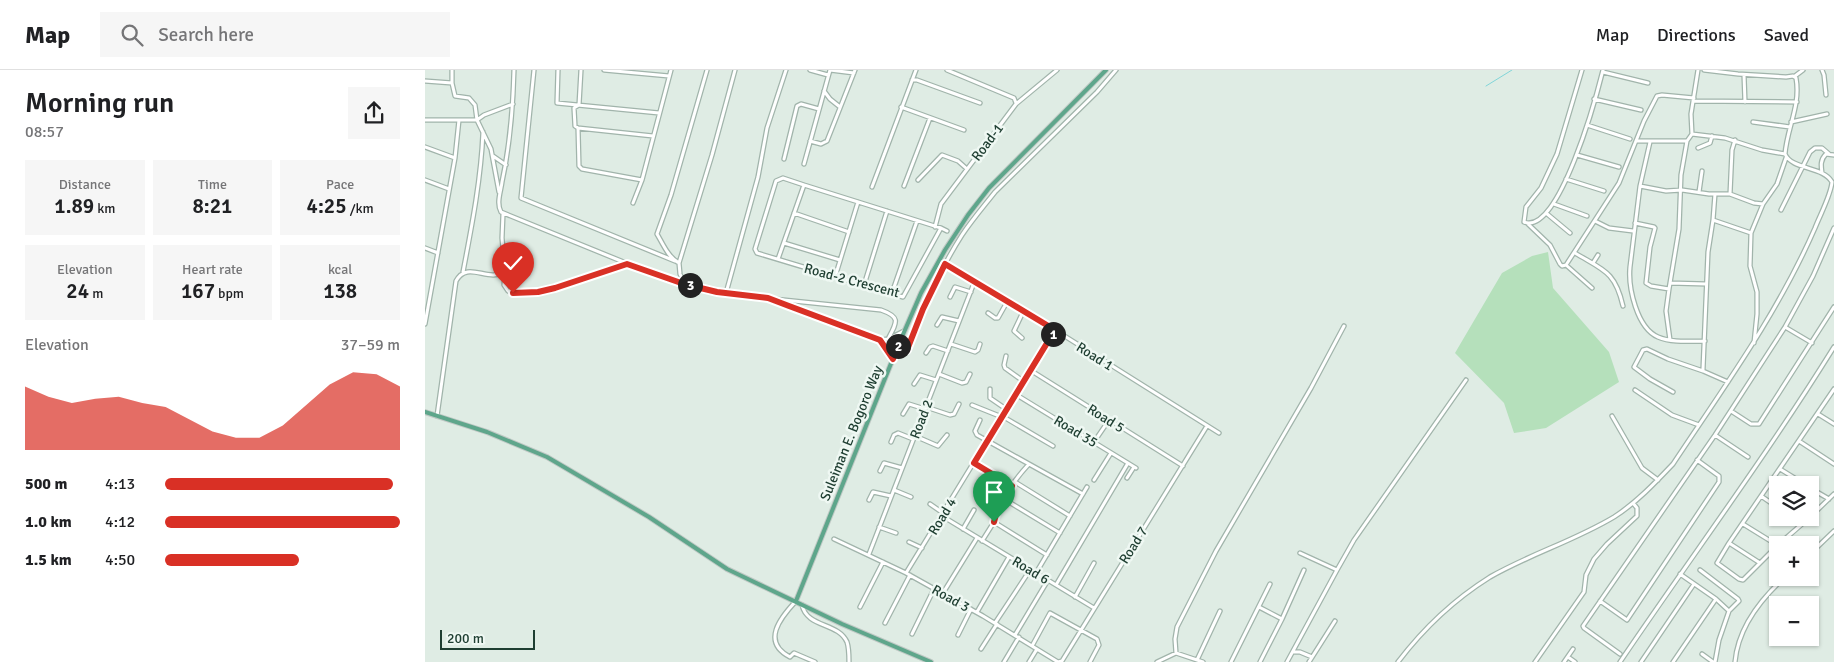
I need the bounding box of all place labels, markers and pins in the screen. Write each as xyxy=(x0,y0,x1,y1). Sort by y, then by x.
pin xyxy=(492,242,534,293)
pin: 3 xyxy=(677,272,703,298)
pin: 1 xyxy=(1041,322,1065,346)
pin: 2 xyxy=(885,334,911,358)
pin xyxy=(973,471,1015,522)

